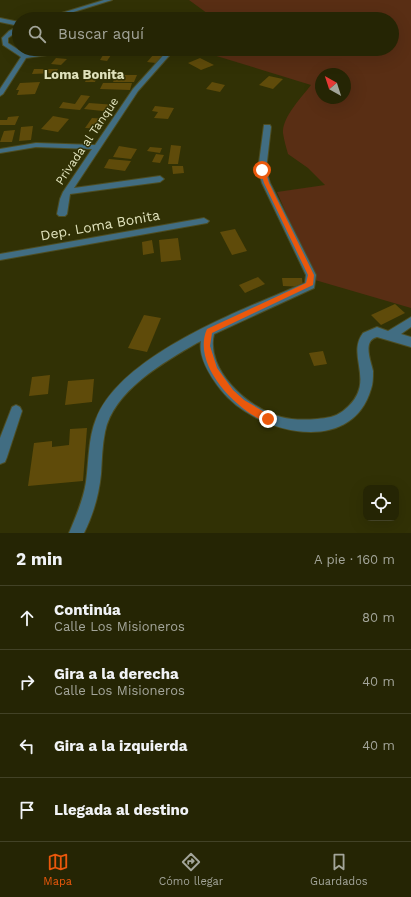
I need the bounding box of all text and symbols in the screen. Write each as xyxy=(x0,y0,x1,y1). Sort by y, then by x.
search box xyxy=(12,12,399,56)
icon: search xyxy=(26,23,48,45)
text: Buscar aquí xyxy=(58,25,144,43)
district label: Loma Bonita xyxy=(44,67,125,82)
north arrow xyxy=(315,68,351,104)
street label: Privada al Tanque xyxy=(53,95,121,187)
route start xyxy=(253,161,271,179)
street label: Dep. Loma Bonita xyxy=(39,207,161,243)
route end xyxy=(259,410,277,428)
map controls xyxy=(363,485,399,521)
button: locate xyxy=(363,485,399,521)
text: 2 min xyxy=(16,549,62,569)
text: A pie · 160 m xyxy=(314,552,395,567)
text: Continúa xyxy=(54,601,121,619)
icon: ahead xyxy=(16,607,38,629)
text: 80 m xyxy=(362,610,395,625)
text: Calle Los Misioneros xyxy=(54,619,185,634)
text: Gira a la derecha xyxy=(54,665,179,683)
icon: right xyxy=(16,671,38,693)
text: 40 m xyxy=(362,674,395,689)
text: Calle Los Misioneros xyxy=(54,683,185,698)
icon: left xyxy=(16,735,38,757)
text: Gira a la izquierda xyxy=(54,737,187,755)
text: 40 m xyxy=(362,738,395,753)
icon: arrive xyxy=(16,799,38,821)
text: Llegada al destino xyxy=(54,801,189,819)
tab: Mapa xyxy=(43,851,72,888)
tab: Cómo llegar xyxy=(159,851,223,888)
tab: Guardados xyxy=(310,851,368,888)

